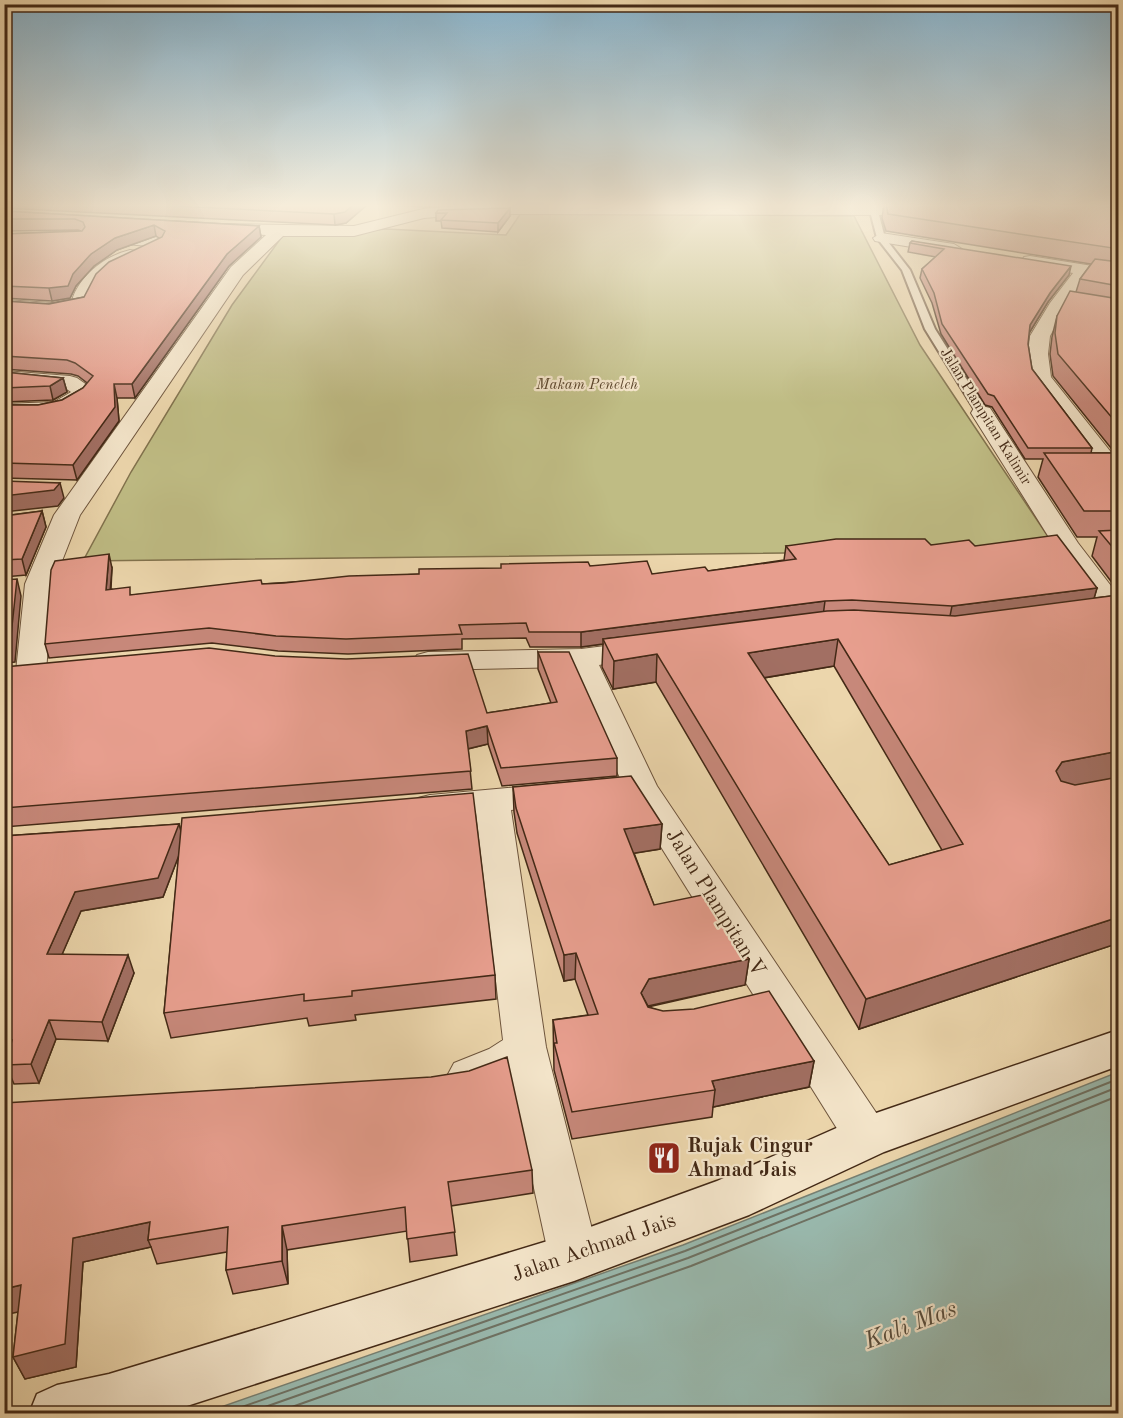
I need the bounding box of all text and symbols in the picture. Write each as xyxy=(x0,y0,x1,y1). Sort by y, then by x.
street label: Jalan Plampitan Kalimir xyxy=(937,346,1033,488)
park label: Makam Peneleh xyxy=(535,378,638,393)
street label: Jalan Plampitan V xyxy=(661,825,769,981)
place label: Rujak Cingur Ahmad Jais xyxy=(687,1136,813,1181)
restaurant icon: Rujak Cingur Ahmad Jais xyxy=(646,1140,682,1176)
street label: Jalan Achmad Jais xyxy=(509,1210,679,1286)
water label: Kali Mas xyxy=(860,1297,961,1355)

